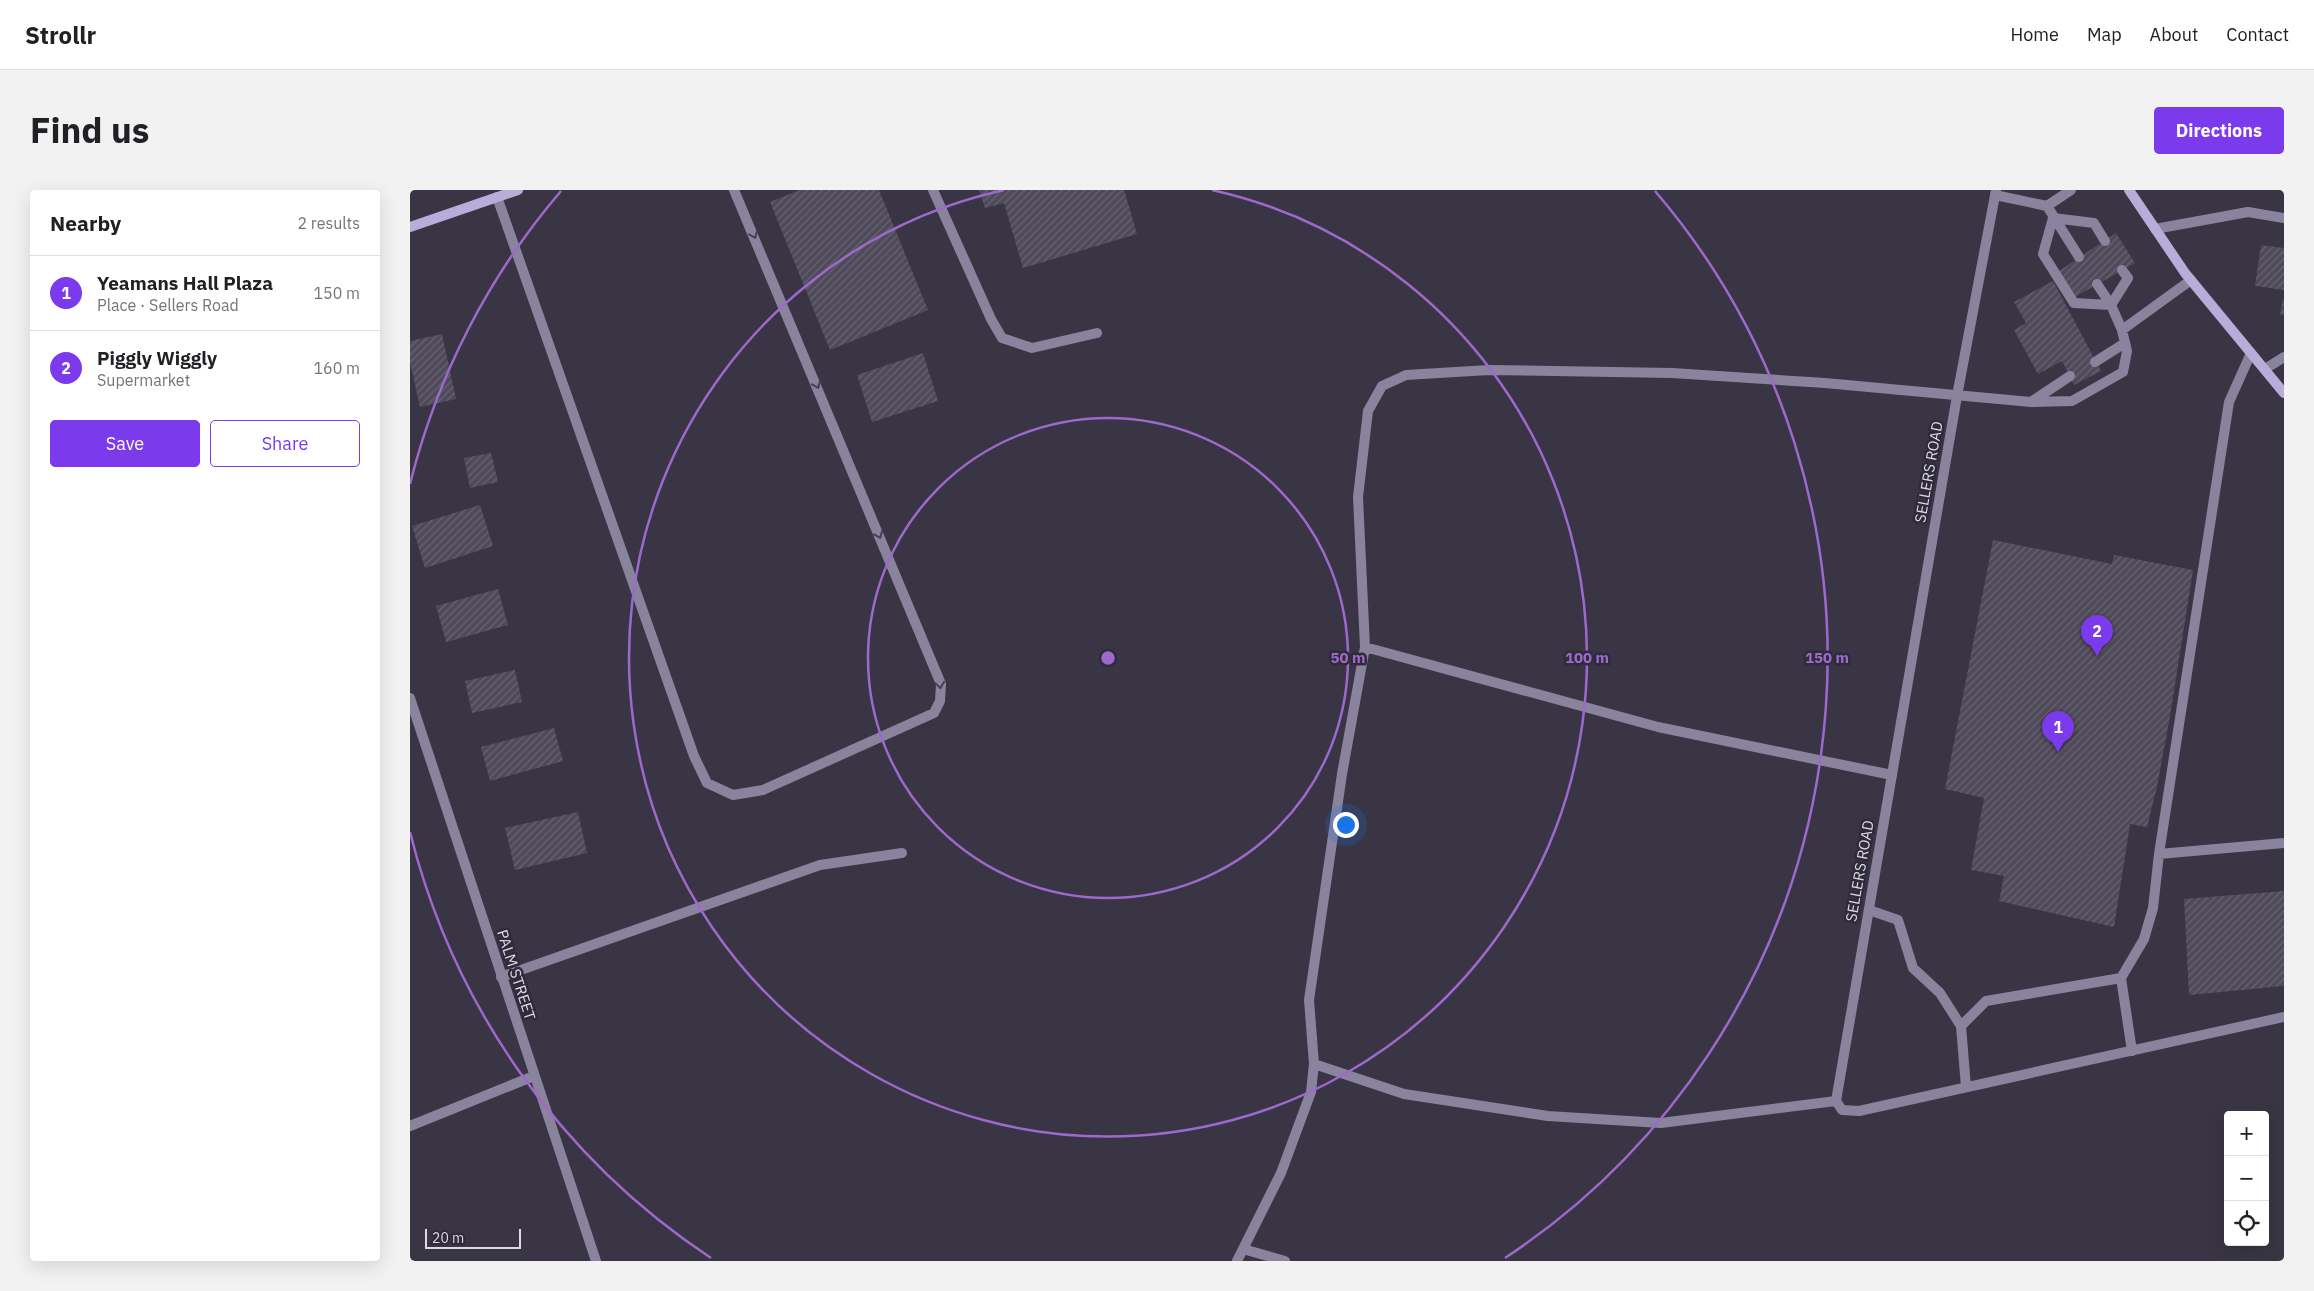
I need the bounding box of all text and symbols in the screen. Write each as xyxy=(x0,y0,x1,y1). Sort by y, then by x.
text: Strollr xyxy=(25,19,96,51)
text: Home xyxy=(2011,23,2059,46)
text: Map xyxy=(2087,23,2122,46)
text: About xyxy=(2150,23,2198,46)
text: Contact xyxy=(2226,23,2289,46)
text: Find us xyxy=(30,107,149,153)
button: Directions xyxy=(2154,107,2284,154)
text: Nearby xyxy=(50,209,121,237)
text: 2 results xyxy=(297,213,360,233)
one-way arrow xyxy=(748,230,758,239)
text: Yeamans Hall Plaza xyxy=(97,271,273,295)
text: 1 xyxy=(61,283,71,303)
text: 150 m xyxy=(313,283,360,303)
text: Place · Sellers Road xyxy=(97,295,239,315)
text: Piggly Wiggly xyxy=(97,346,217,370)
text: 2 xyxy=(61,358,71,378)
text: 160 m xyxy=(313,358,360,378)
text: Supermarket xyxy=(97,370,190,390)
one-way arrow xyxy=(810,380,821,389)
button: Save xyxy=(50,420,200,467)
button: Share xyxy=(210,420,360,467)
street label: SELLERS ROAD xyxy=(1910,420,1947,524)
one-way arrow xyxy=(874,530,884,538)
pin: 2 xyxy=(2081,615,2113,656)
text: 50 m xyxy=(1331,648,1365,667)
text: 100 m xyxy=(1565,648,1609,667)
text: 150 m xyxy=(1805,648,1849,667)
centre of rings xyxy=(1099,649,1117,667)
one-way arrow xyxy=(934,680,944,689)
pin: 1 xyxy=(2042,711,2074,752)
your location xyxy=(1333,812,1359,838)
street label: SELLERS ROAD xyxy=(1841,819,1878,923)
street label: PALM STREET xyxy=(493,927,540,1023)
map controls xyxy=(2224,1111,2269,1246)
button: + xyxy=(2224,1111,2269,1156)
button: − xyxy=(2224,1156,2269,1201)
button: locate xyxy=(2224,1201,2269,1246)
scale bar xyxy=(425,1226,521,1249)
text: 20 m xyxy=(432,1229,464,1247)

